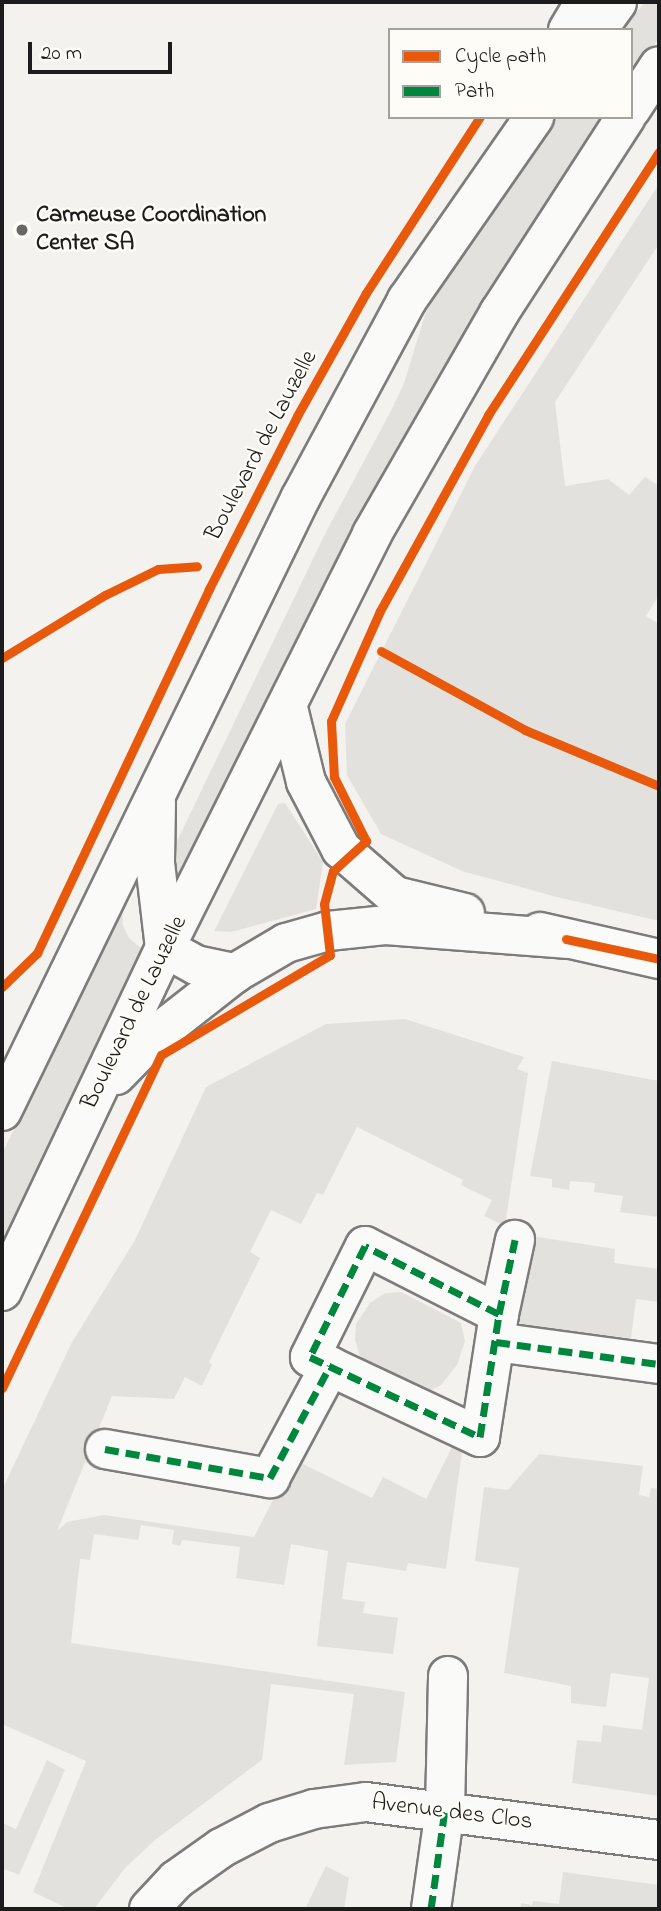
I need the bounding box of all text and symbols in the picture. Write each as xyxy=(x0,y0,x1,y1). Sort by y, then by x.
scale bar xyxy=(32,28,175,72)
legend xyxy=(388,28,633,119)
text: 20 m xyxy=(41,39,82,69)
text: Cycle path xyxy=(455,42,546,72)
text: Path xyxy=(455,77,494,107)
place label: Carmeuse Coordination Center SA xyxy=(36,202,266,258)
marker: Carmeuse Coordination Center SA xyxy=(14,222,30,238)
street label: Boulevard de Lauzelle xyxy=(200,346,324,546)
street label: Boulevard de Lauzelle xyxy=(76,912,194,1114)
street label: Avenue des Clos xyxy=(370,1789,534,1837)

